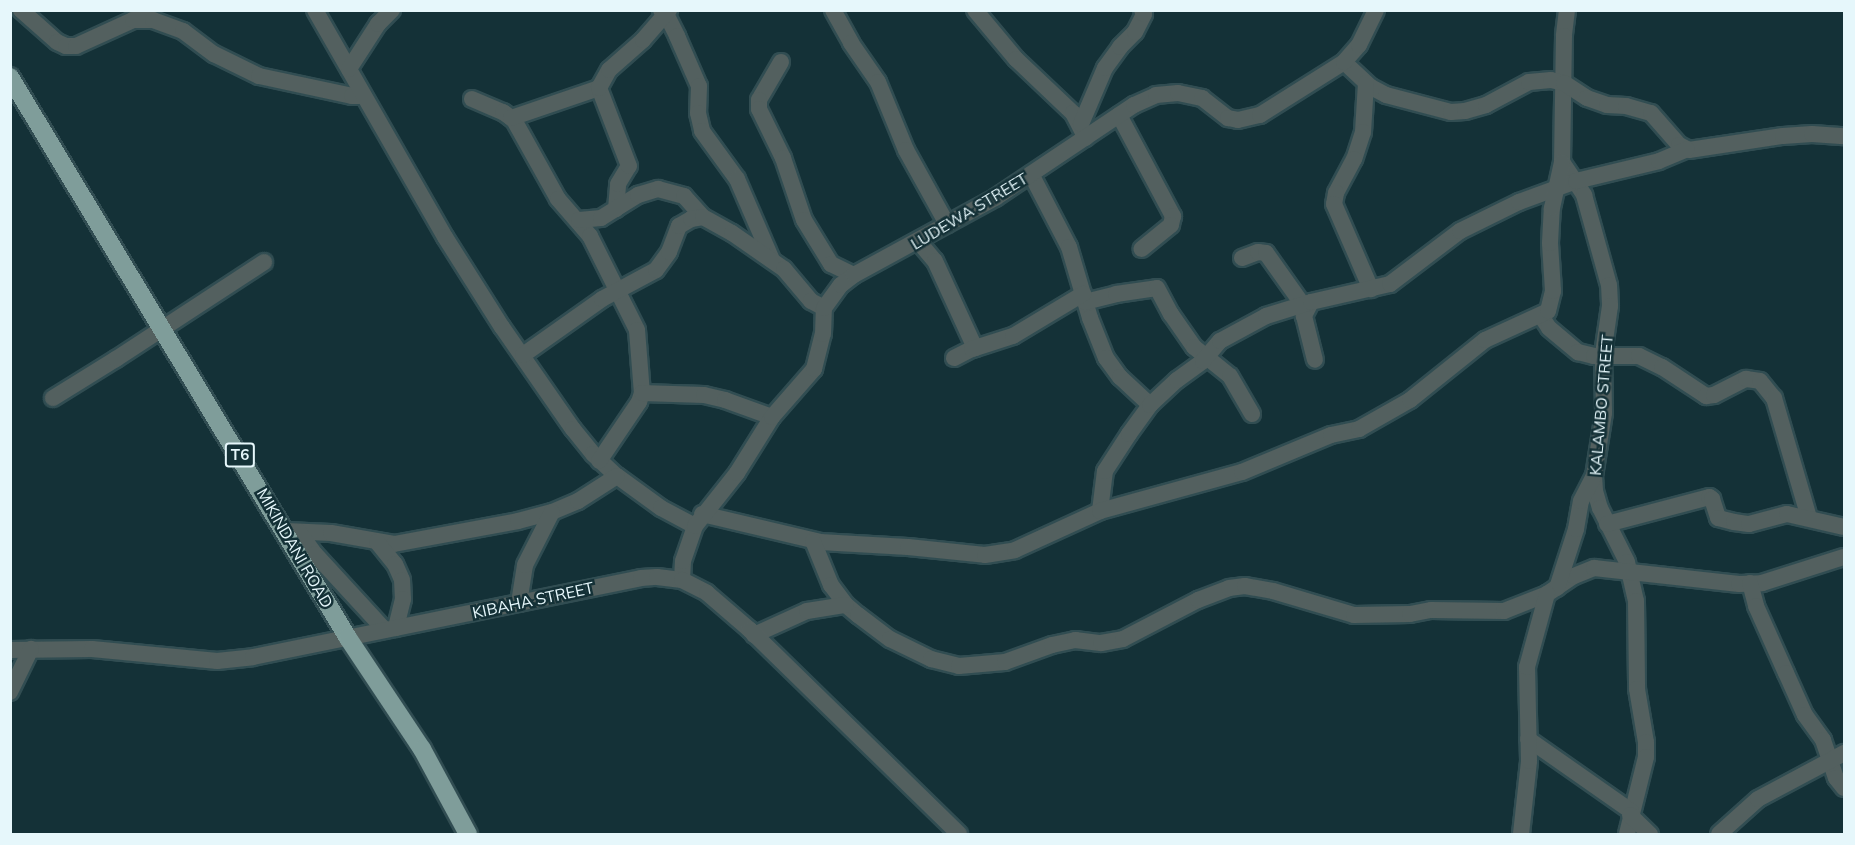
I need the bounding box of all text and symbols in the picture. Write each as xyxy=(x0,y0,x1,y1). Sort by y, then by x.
street label: LUDEWA STREET xyxy=(907,169,1031,253)
street label: KALAMBO STREET xyxy=(1585,334,1617,476)
road number: T6 xyxy=(224,443,256,467)
street label: MIKINDANI ROAD xyxy=(253,485,337,611)
street label: KIBAHA STREET xyxy=(470,578,596,622)

